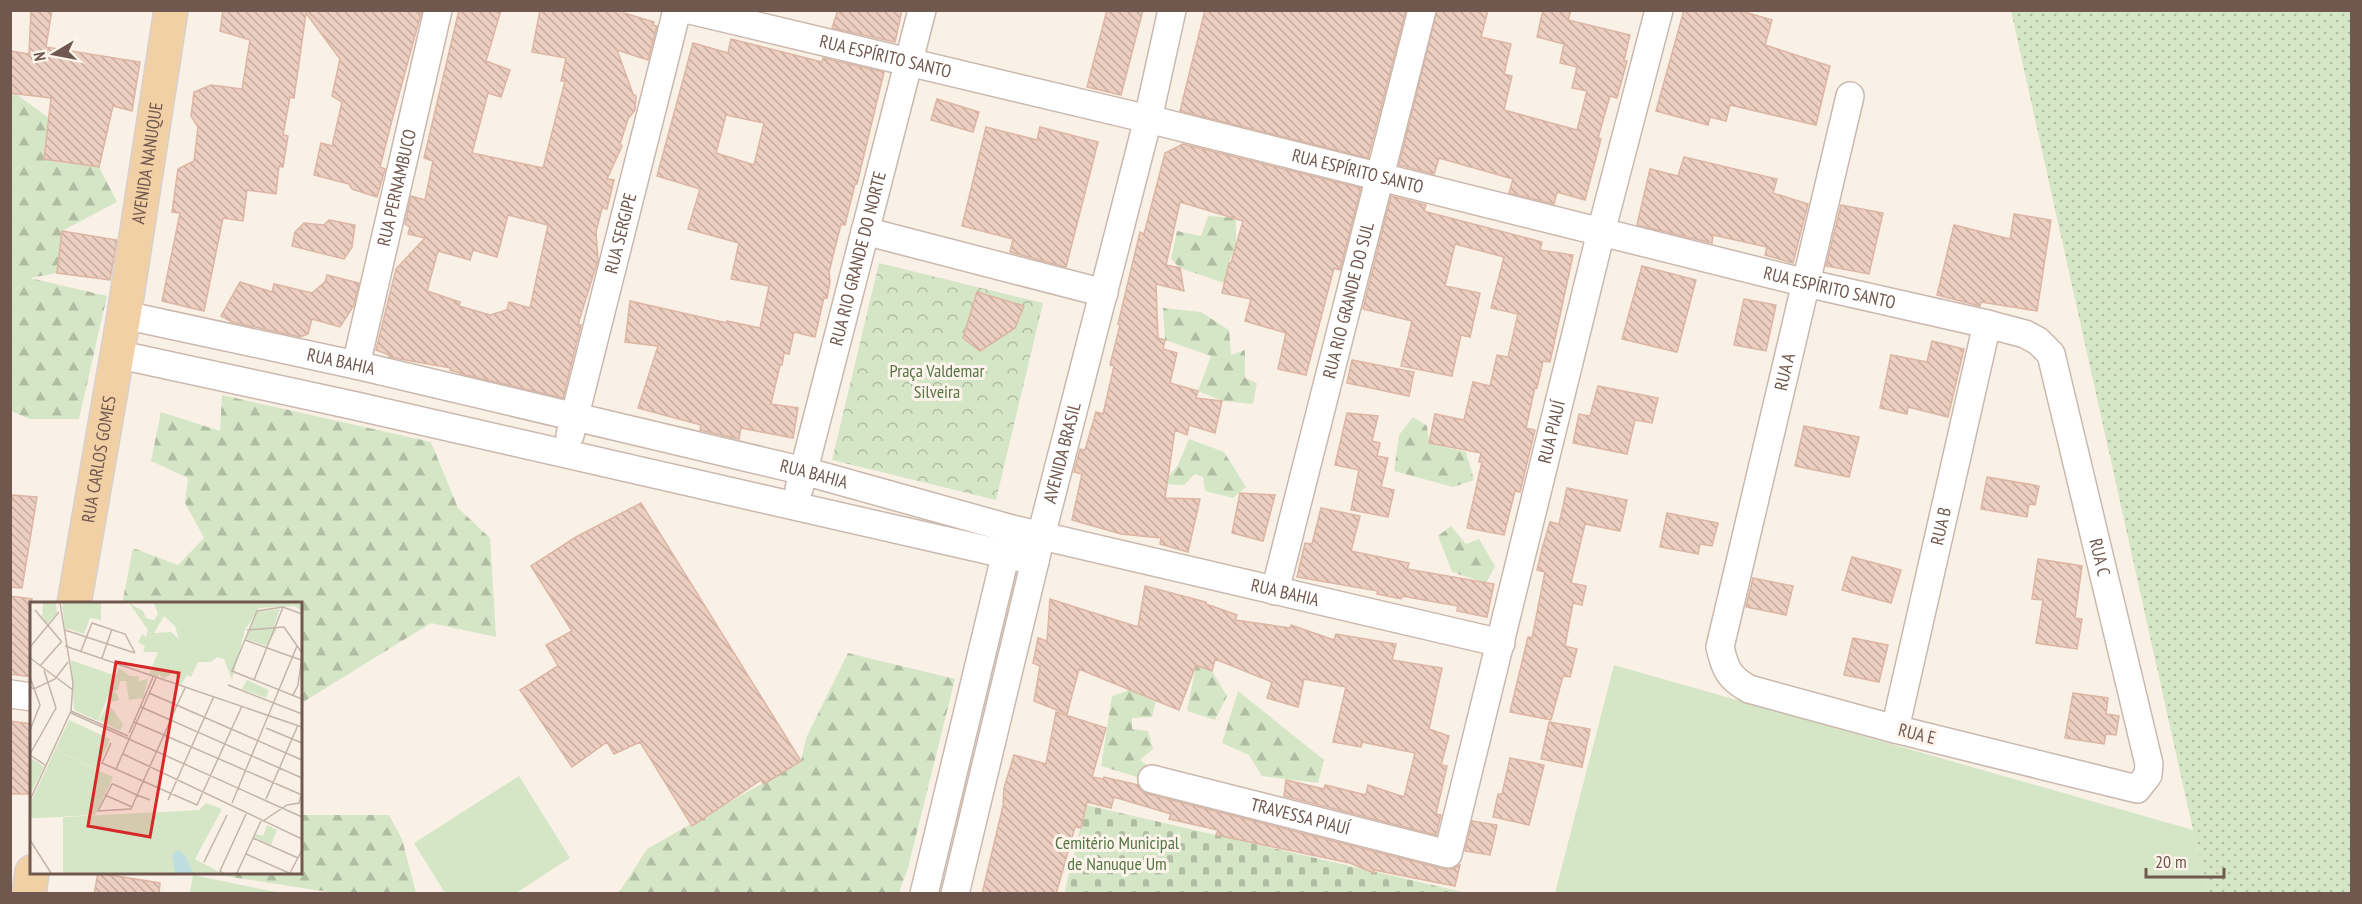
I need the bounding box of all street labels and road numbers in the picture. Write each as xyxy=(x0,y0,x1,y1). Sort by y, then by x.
street label: RUA ESPÍRITO SANTO xyxy=(817,29,954,83)
street label: AVENIDA NANUQUE xyxy=(126,101,168,225)
street label: RUA PERNAMBUCO xyxy=(372,127,421,248)
street label: RUA ESPÍRITO SANTO xyxy=(1290,143,1426,198)
street label: RUA RIO GRANDE DO NORTE xyxy=(824,169,891,348)
street label: RUA SERGIPE xyxy=(599,190,641,276)
street label: RUA RIO GRANDE DO SUL xyxy=(1317,219,1379,381)
street label: RUA ESPÍRITO SANTO xyxy=(1761,261,1898,314)
street label: RUA BAHIA xyxy=(305,343,378,380)
street label: RUA A xyxy=(1769,350,1800,393)
street label: RUA CARLOS GOMES xyxy=(76,394,121,524)
street label: RUA PIAUÍ xyxy=(1532,397,1570,466)
street label: AVENIDA BRASIL xyxy=(1038,399,1086,506)
street label: RUA BAHIA xyxy=(778,454,851,494)
street label: RUA B xyxy=(1925,505,1956,547)
street label: RUA C xyxy=(2084,536,2116,578)
street label: RUA BAHIA xyxy=(1249,573,1322,611)
street label: RUA E xyxy=(1896,718,1938,749)
street label: TRAVESSA PIAUÍ xyxy=(1248,792,1353,840)

